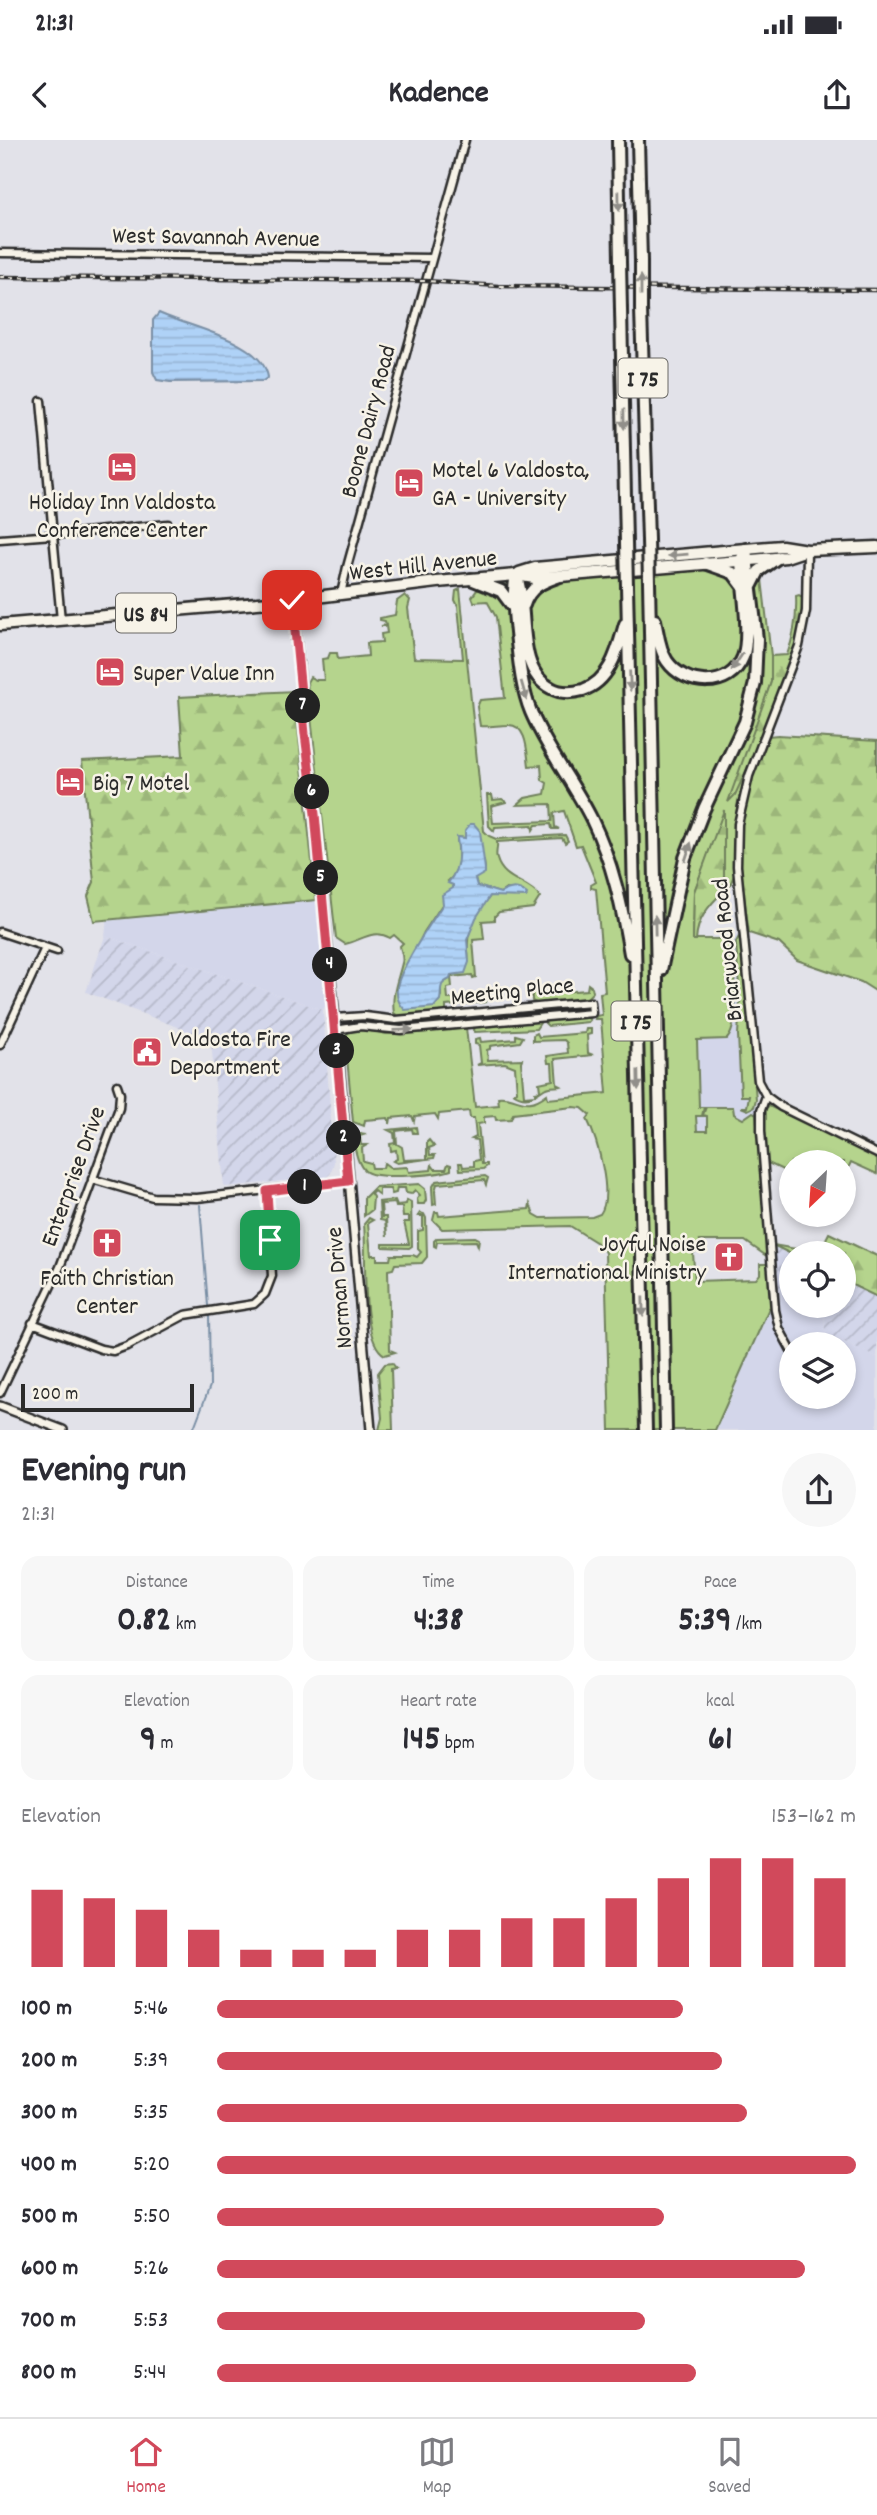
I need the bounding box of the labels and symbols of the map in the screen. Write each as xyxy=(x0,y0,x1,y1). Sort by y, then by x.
one-way arrow xyxy=(613,190,625,212)
street label: West Savannah Avenue xyxy=(112,220,320,258)
one-way arrow xyxy=(635,274,647,296)
street label: Boone Dairy Road xyxy=(333,342,407,502)
road number: I 75 xyxy=(618,358,668,398)
one-way arrow xyxy=(618,408,630,430)
hotel icon: Holiday Inn Valdosta Conference Center xyxy=(105,450,139,484)
place label: Motel 6 Valdosta, GA - University xyxy=(432,455,590,517)
hotel icon: Motel 6 Valdosta, GA - University xyxy=(392,466,426,500)
place label: Holiday Inn Valdosta Conference Center xyxy=(29,487,216,549)
street label: West Hill Avenue xyxy=(348,542,499,592)
one-way arrow xyxy=(667,550,689,561)
pin xyxy=(262,570,322,630)
road number: US 84 xyxy=(116,593,176,632)
one-way arrow xyxy=(731,653,745,672)
hotel icon: Super Value Inn xyxy=(93,655,127,689)
place label: Super Value Inn xyxy=(133,658,274,692)
one-way arrow xyxy=(625,670,636,692)
one-way arrow xyxy=(520,681,530,702)
pin: 7 xyxy=(286,688,320,724)
hotel icon: Big 7 Motel xyxy=(53,765,87,799)
place label: Big 7 Motel xyxy=(93,768,190,802)
pin: 6 xyxy=(294,774,330,810)
one-way arrow xyxy=(683,842,693,863)
pin: 5 xyxy=(304,860,338,896)
street label: Briarwood Road xyxy=(705,877,753,1023)
one-way arrow xyxy=(649,914,661,936)
pin: 4 xyxy=(312,948,348,982)
street label: Meeting Place xyxy=(449,970,576,1016)
road number: I 75 xyxy=(612,1002,660,1040)
place label: Valdosta Fire Department xyxy=(170,1024,291,1086)
one-way arrow xyxy=(392,1024,414,1035)
pin: 3 xyxy=(320,1034,354,1068)
public building icon: Valdosta Fire Department xyxy=(130,1035,164,1069)
one-way arrow xyxy=(632,1069,643,1091)
street label: Enterprise Drive xyxy=(34,1102,116,1252)
pin: 2 xyxy=(326,1121,362,1156)
north arrow xyxy=(779,1150,856,1227)
pin: 1 xyxy=(288,1170,322,1204)
pin xyxy=(240,1210,300,1270)
street label: Norman Drive xyxy=(319,1225,363,1350)
church icon: Faith Christian Center xyxy=(90,1226,124,1260)
place label: Joyful Noise International Ministry xyxy=(508,1229,707,1291)
church icon: Joyful Noise International Ministry xyxy=(712,1240,746,1274)
place label: Faith Christian Center xyxy=(40,1263,174,1325)
one-way arrow xyxy=(637,1296,649,1318)
scale bar xyxy=(21,1381,194,1413)

